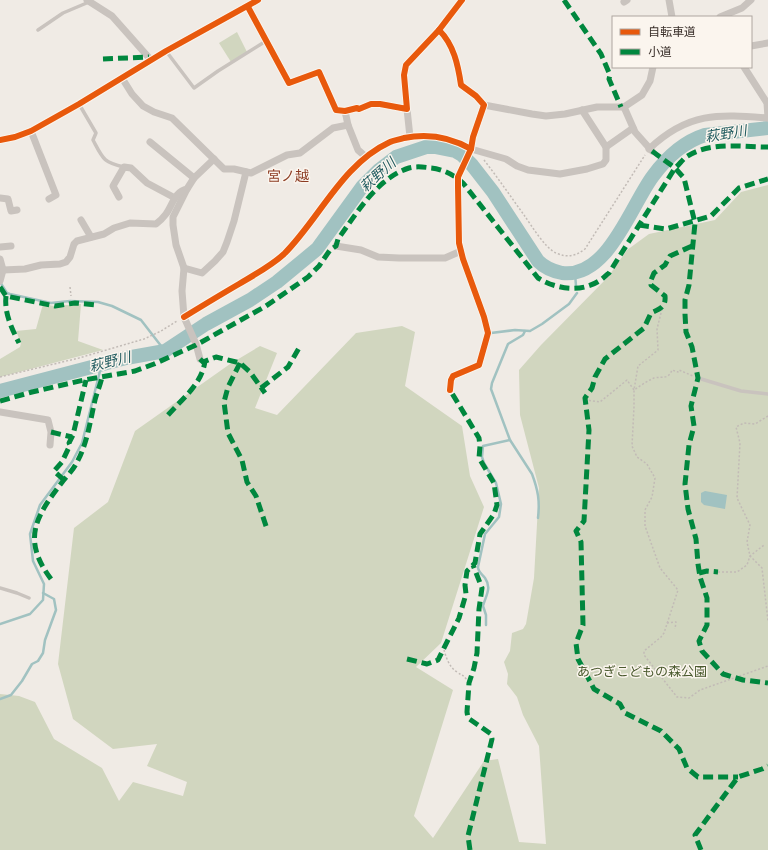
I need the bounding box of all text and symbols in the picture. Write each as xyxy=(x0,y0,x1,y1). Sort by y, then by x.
legend xyxy=(612,16,752,68)
text: 自転車道 xyxy=(648,25,696,39)
text: 小道 xyxy=(648,45,672,59)
water label: 萩野川 xyxy=(704,122,750,146)
water label: 萩野川 xyxy=(357,153,401,195)
district label: 宮ノ越 xyxy=(267,168,309,185)
water label: 萩野川 xyxy=(88,348,134,375)
park label: あつぎこどもの森公園 xyxy=(577,664,707,680)

